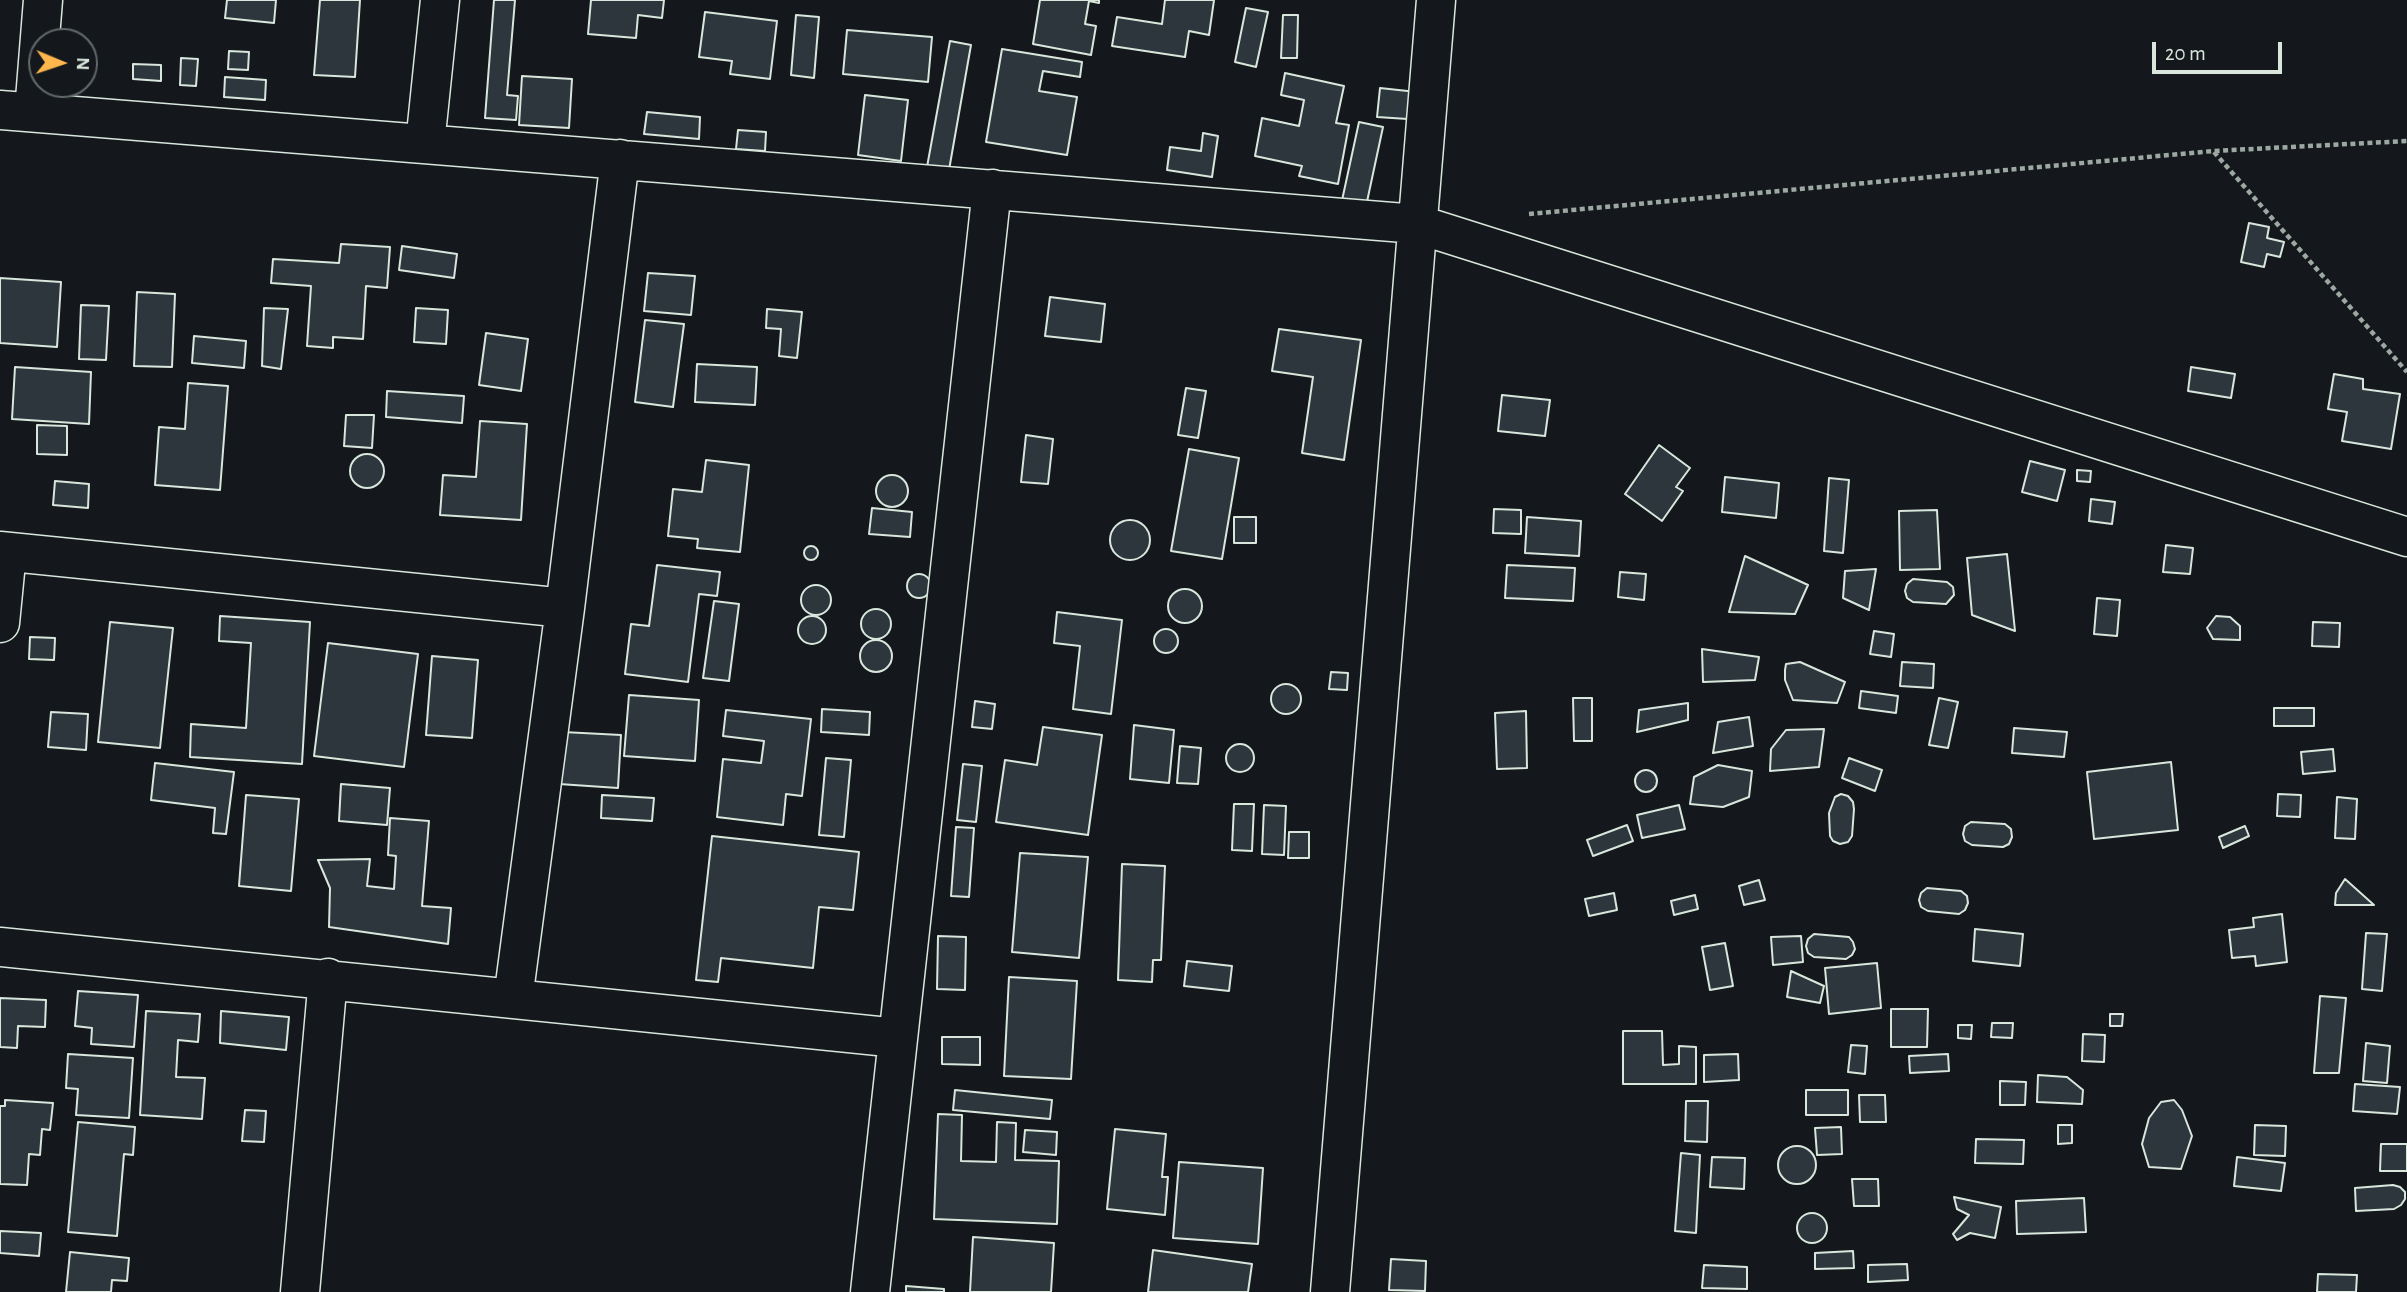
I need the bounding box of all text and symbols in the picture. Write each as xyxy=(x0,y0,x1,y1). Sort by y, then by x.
north arrow xyxy=(28,28,98,98)
scale bar xyxy=(2155,28,2284,72)
text: 20 m xyxy=(2165,43,2206,64)
text: N xyxy=(73,57,92,71)

